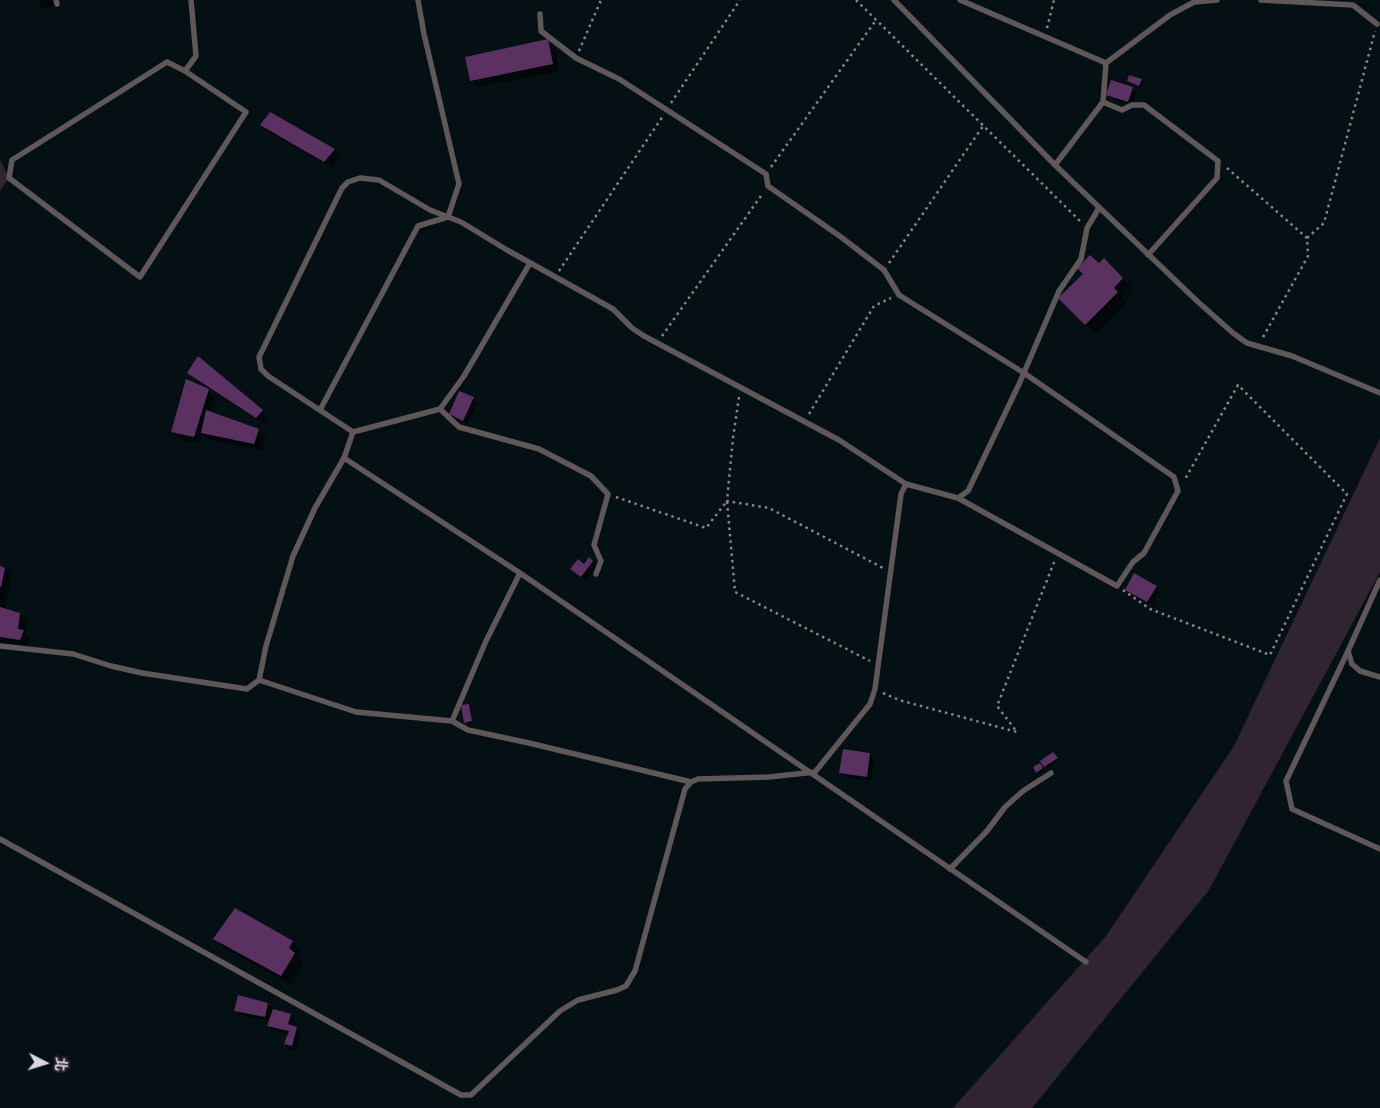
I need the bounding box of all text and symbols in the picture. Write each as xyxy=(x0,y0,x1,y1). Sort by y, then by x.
north arrow xyxy=(20,1038,70,1088)
text: 北 xyxy=(49,1056,71,1072)

